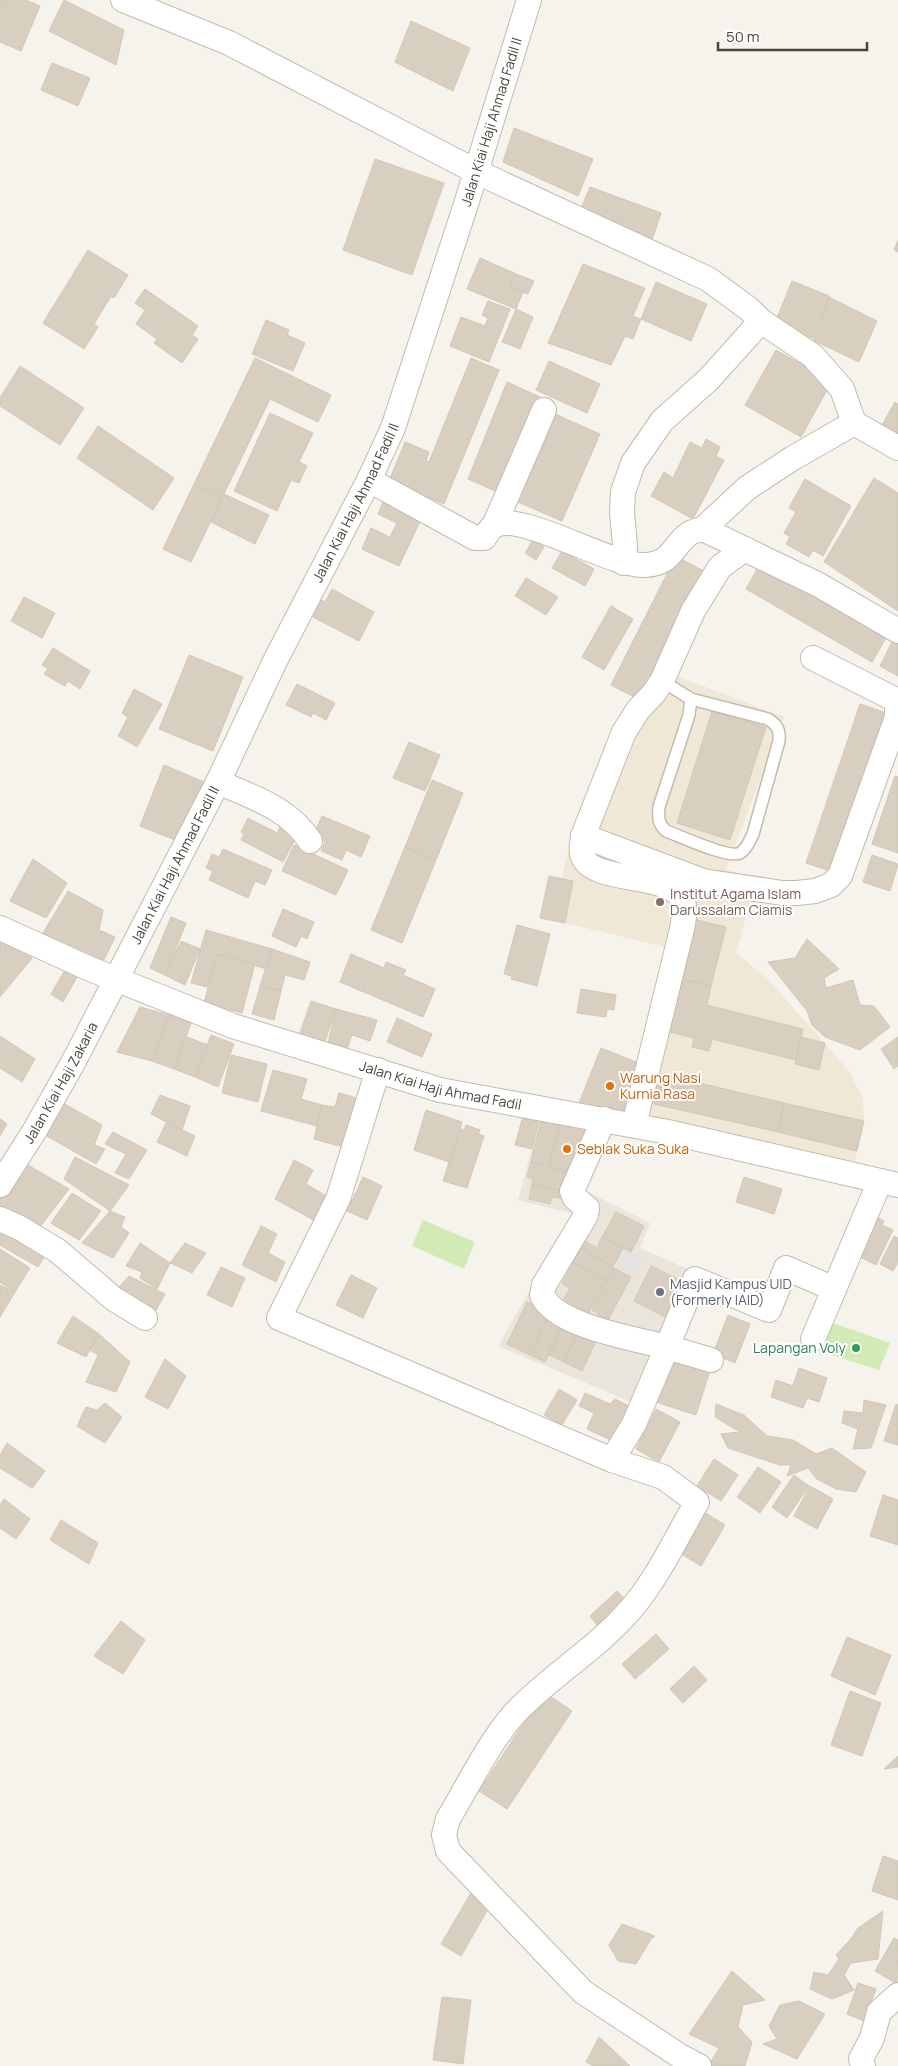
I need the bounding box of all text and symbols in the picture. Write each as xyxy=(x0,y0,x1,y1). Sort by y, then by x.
scale bar xyxy=(718,20,867,52)
text: 50 m xyxy=(726,26,760,47)
street label: Jalan Kiai Haji Ahmad Fadil II xyxy=(456,35,526,209)
street label: Jalan Kiai Haji Ahmad Fadil II xyxy=(308,421,403,585)
street label: Jalan Kiai Haji Ahmad Fadil II xyxy=(126,782,223,947)
place label: Institut Agama Islam Darussalam Ciamis xyxy=(670,884,801,919)
marker: Institut Agama Islam Darussalam Ciamis xyxy=(654,896,666,908)
street label: Jalan Kiai Haji Zakaria xyxy=(19,1019,102,1147)
street label: Jalan Kiai Haji Ahmad Fadil xyxy=(357,1056,523,1114)
place label: Warung Nasi Kurnia Rasa xyxy=(620,1068,701,1103)
marker: Warung Nasi Kurnia Rasa xyxy=(604,1080,616,1092)
place label: Seblak Suka Suka xyxy=(577,1139,689,1158)
marker: Seblak Suka Suka xyxy=(561,1143,573,1155)
place label: Masjid Kampus UID (Formerly IAID) xyxy=(670,1274,792,1309)
marker: Masjid Kampus UID (Formerly IAID) xyxy=(654,1286,666,1298)
place label: Lapangan Voly xyxy=(753,1338,847,1357)
marker: Lapangan Voly xyxy=(850,1342,862,1354)

